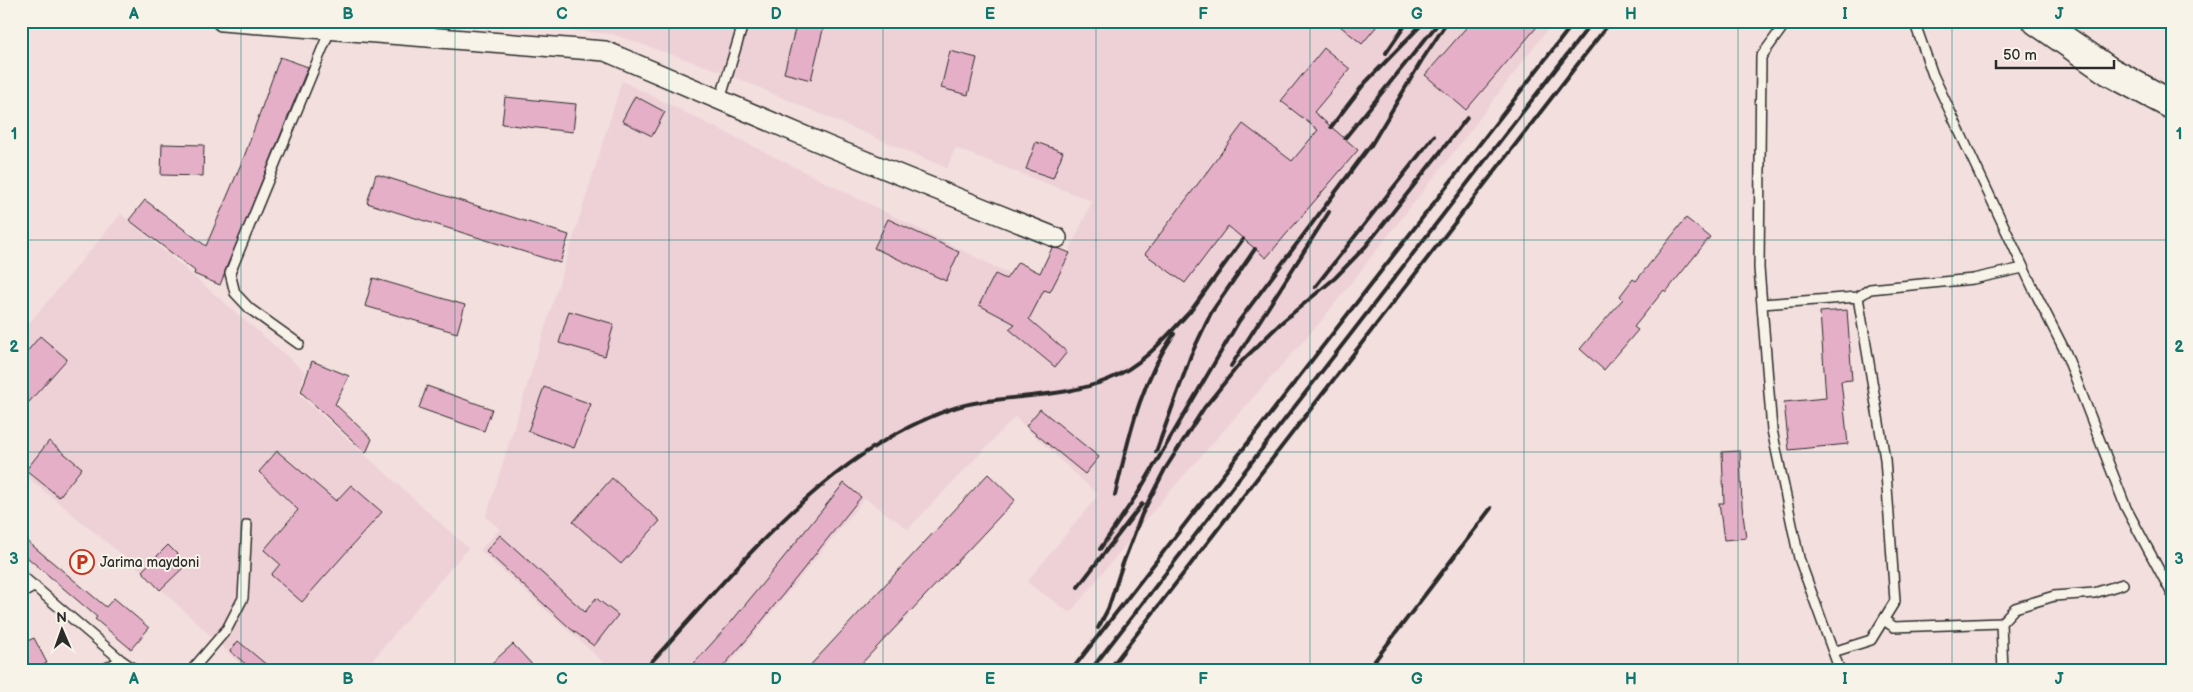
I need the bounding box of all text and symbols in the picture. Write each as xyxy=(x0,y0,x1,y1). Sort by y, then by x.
text: A xyxy=(128,5,139,24)
text: B xyxy=(342,5,354,24)
text: C xyxy=(556,5,568,24)
text: D xyxy=(770,5,782,24)
text: E xyxy=(985,5,995,24)
text: F xyxy=(1198,5,1208,24)
text: G xyxy=(1411,5,1423,24)
text: H xyxy=(1625,5,1637,24)
text: I xyxy=(1842,5,1848,24)
text: J xyxy=(2055,5,2064,24)
scale bar xyxy=(1996,38,2113,70)
text: 50 m xyxy=(2003,46,2037,65)
text: 1 xyxy=(11,125,17,144)
text: 1 xyxy=(2176,125,2182,144)
text: 2 xyxy=(9,338,19,357)
text: 2 xyxy=(2174,338,2184,357)
parking icon: Jarima maydoni xyxy=(69,549,95,575)
text: 3 xyxy=(9,550,19,569)
text: 3 xyxy=(2174,550,2184,569)
place label: Jarima maydoni xyxy=(100,554,199,571)
north arrow xyxy=(38,604,88,654)
text: N xyxy=(56,609,67,626)
text: A xyxy=(128,670,139,689)
text: B xyxy=(342,670,354,689)
text: C xyxy=(556,670,568,689)
text: D xyxy=(770,670,782,689)
text: E xyxy=(985,670,995,689)
text: F xyxy=(1198,670,1208,689)
text: G xyxy=(1411,670,1423,689)
text: H xyxy=(1625,670,1637,689)
text: I xyxy=(1842,670,1848,689)
text: J xyxy=(2055,670,2064,689)

